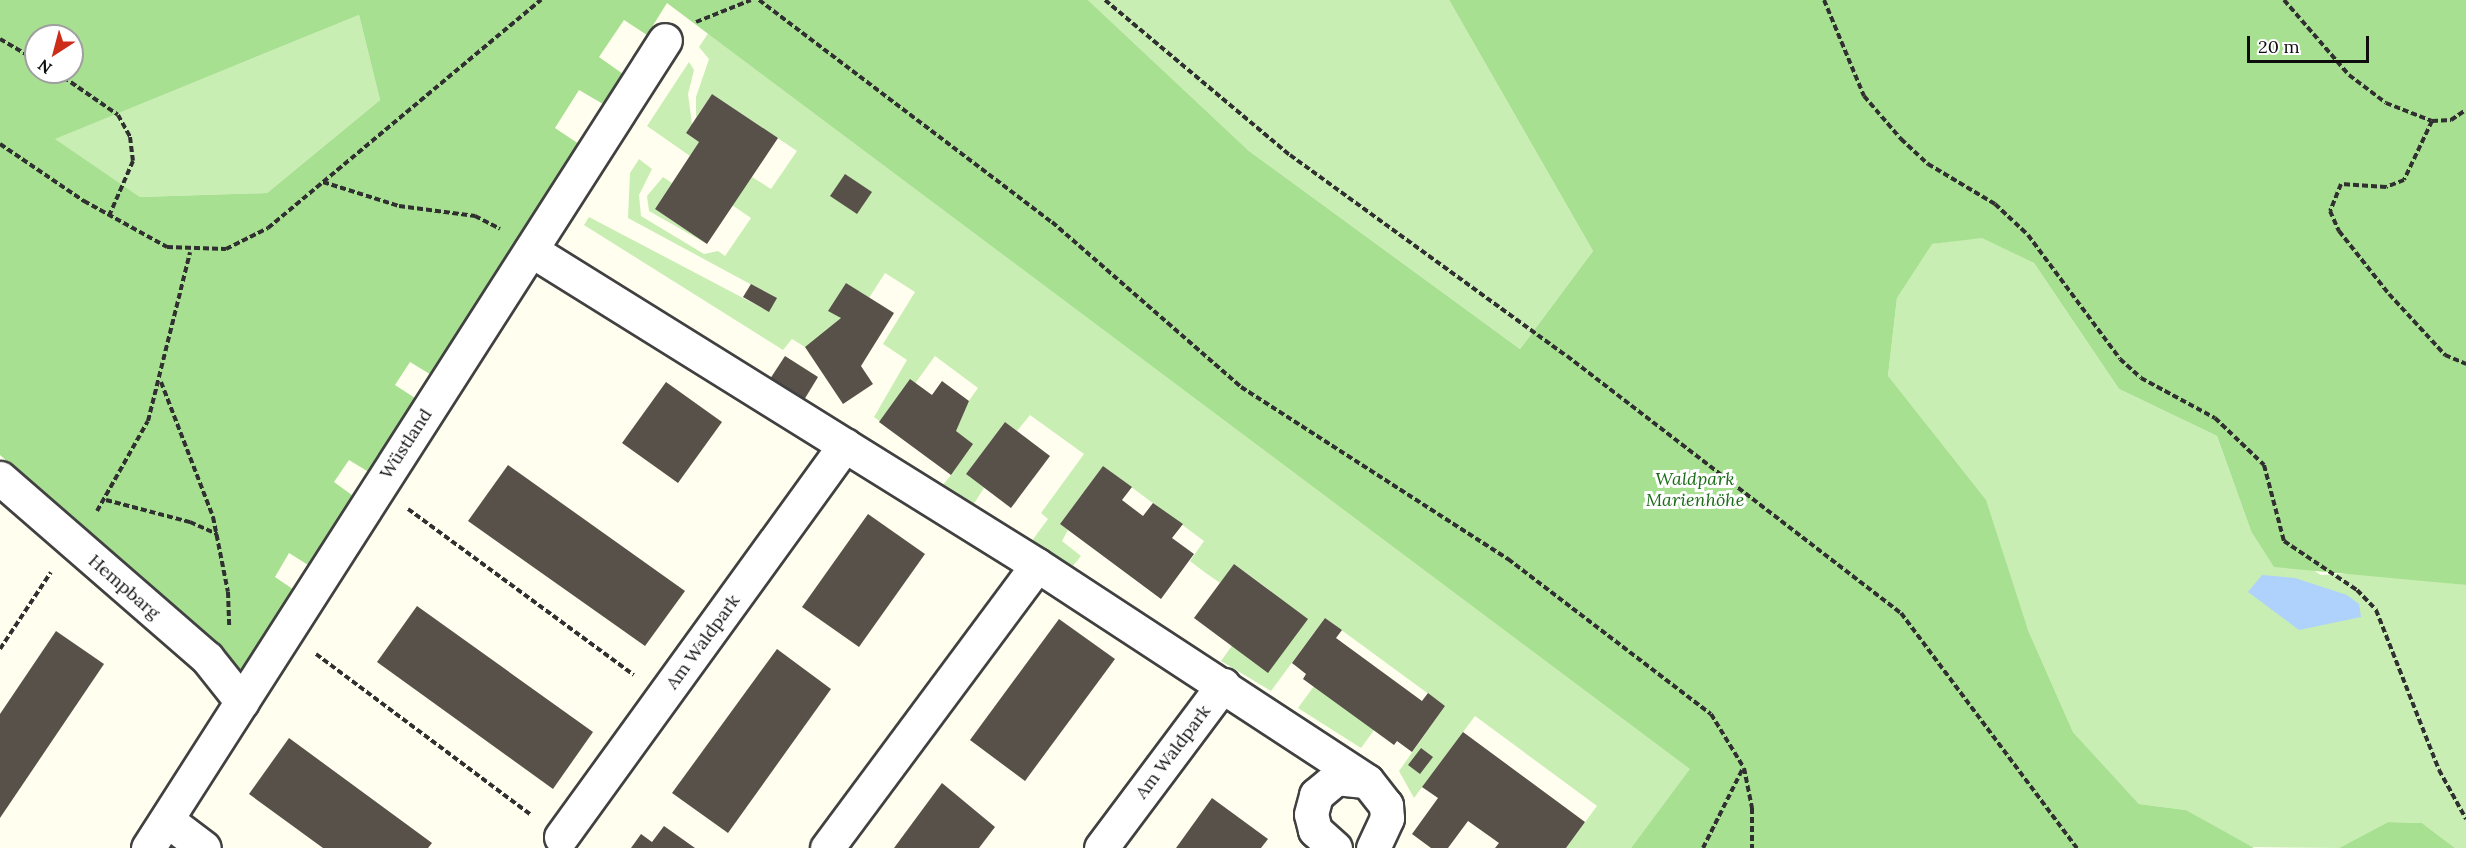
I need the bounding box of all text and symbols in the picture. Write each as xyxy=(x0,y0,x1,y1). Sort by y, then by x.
north arrow xyxy=(24,24,84,84)
scale bar xyxy=(2250,24,2372,62)
text: 20 m xyxy=(2258,35,2300,58)
text: N xyxy=(34,55,55,79)
street label: Wüstland xyxy=(375,405,437,483)
park label: Waldpark Marienhöhe xyxy=(1646,469,1744,512)
street label: Hempbarg xyxy=(84,550,164,624)
street label: Am Waldpark xyxy=(661,590,745,694)
street label: Am Waldpark xyxy=(1131,701,1215,803)

